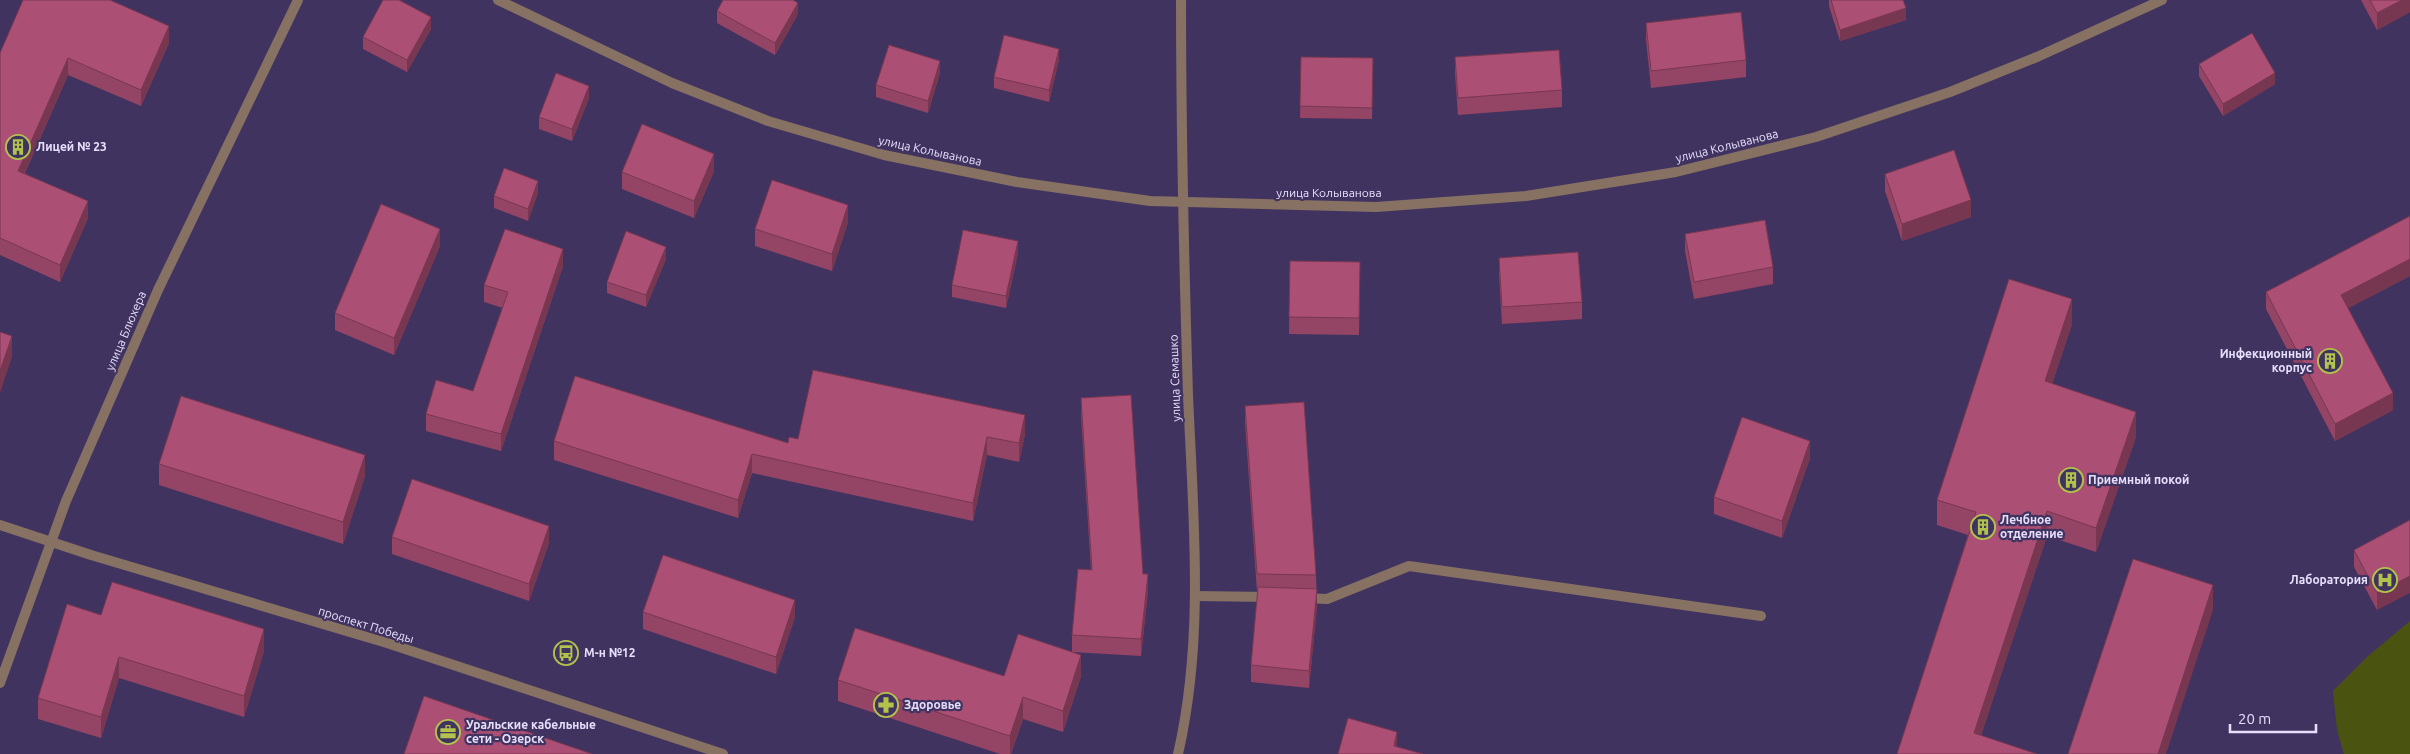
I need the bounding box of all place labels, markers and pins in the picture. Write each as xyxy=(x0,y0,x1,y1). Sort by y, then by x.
building icon: Лицей № 23 xyxy=(5,134,31,160)
place label: Лицей № 23 xyxy=(36,140,107,153)
place label: Инфекционный корпус xyxy=(2220,347,2312,374)
building icon: Инфекционный корпус xyxy=(2317,348,2343,374)
building icon: Приемный покой xyxy=(2058,467,2084,493)
place label: Приемный покой xyxy=(2088,473,2189,486)
place label: Лечбное отделение xyxy=(2000,513,2063,540)
building icon: Лечбное отделение xyxy=(1970,514,1996,540)
hospital icon: Лаборатория xyxy=(2372,567,2398,593)
place label: Лаборатория xyxy=(2290,573,2368,586)
bus stop icon: М-н №12 xyxy=(553,640,579,666)
place label: М-н №12 xyxy=(584,646,636,659)
pharmacy icon: Здоровье xyxy=(873,692,899,718)
place label: Здоровье xyxy=(904,698,961,711)
place label: Уральские кабельные сети - Озерск xyxy=(466,718,596,745)
office icon: Уральские кабельные сети - Озерск xyxy=(435,719,461,745)

